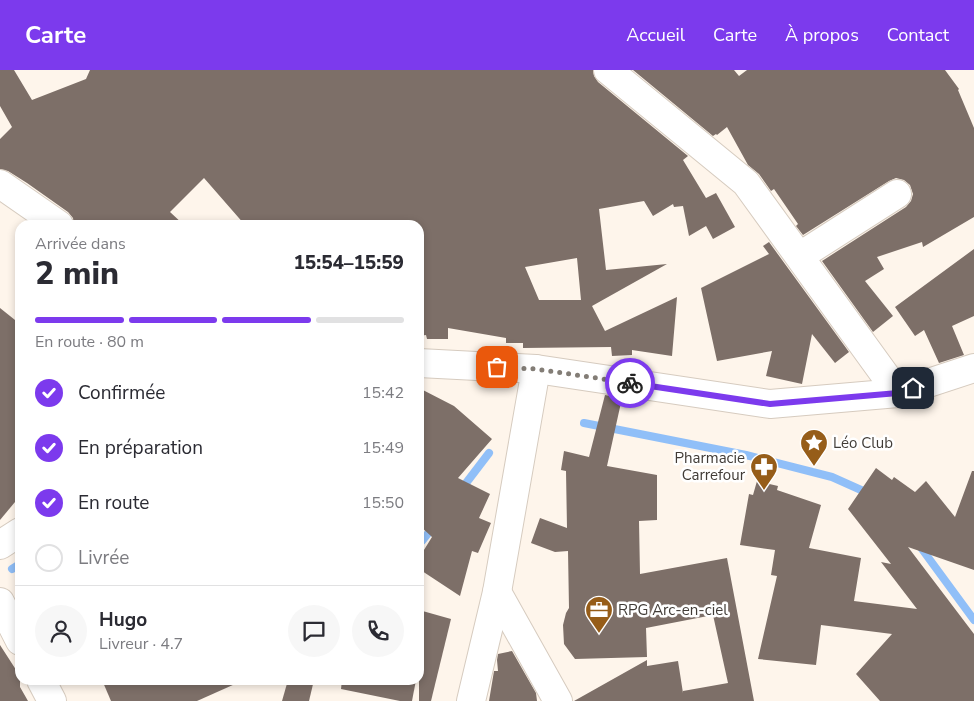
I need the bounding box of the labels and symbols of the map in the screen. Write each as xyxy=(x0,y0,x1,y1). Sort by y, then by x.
pin xyxy=(476,346,518,388)
courier xyxy=(605,358,655,408)
pin xyxy=(892,367,934,409)
place icon: Léo Club xyxy=(799,428,829,467)
place label: Léo Club xyxy=(833,433,893,453)
place label: Pharmacie Carrefour xyxy=(674,448,746,485)
pharmacy icon: Pharmacie Carrefour xyxy=(749,452,779,491)
office icon: RPG Arc-en-ciel xyxy=(584,595,614,634)
place label: RPG Arc-en-ciel xyxy=(618,600,728,620)

